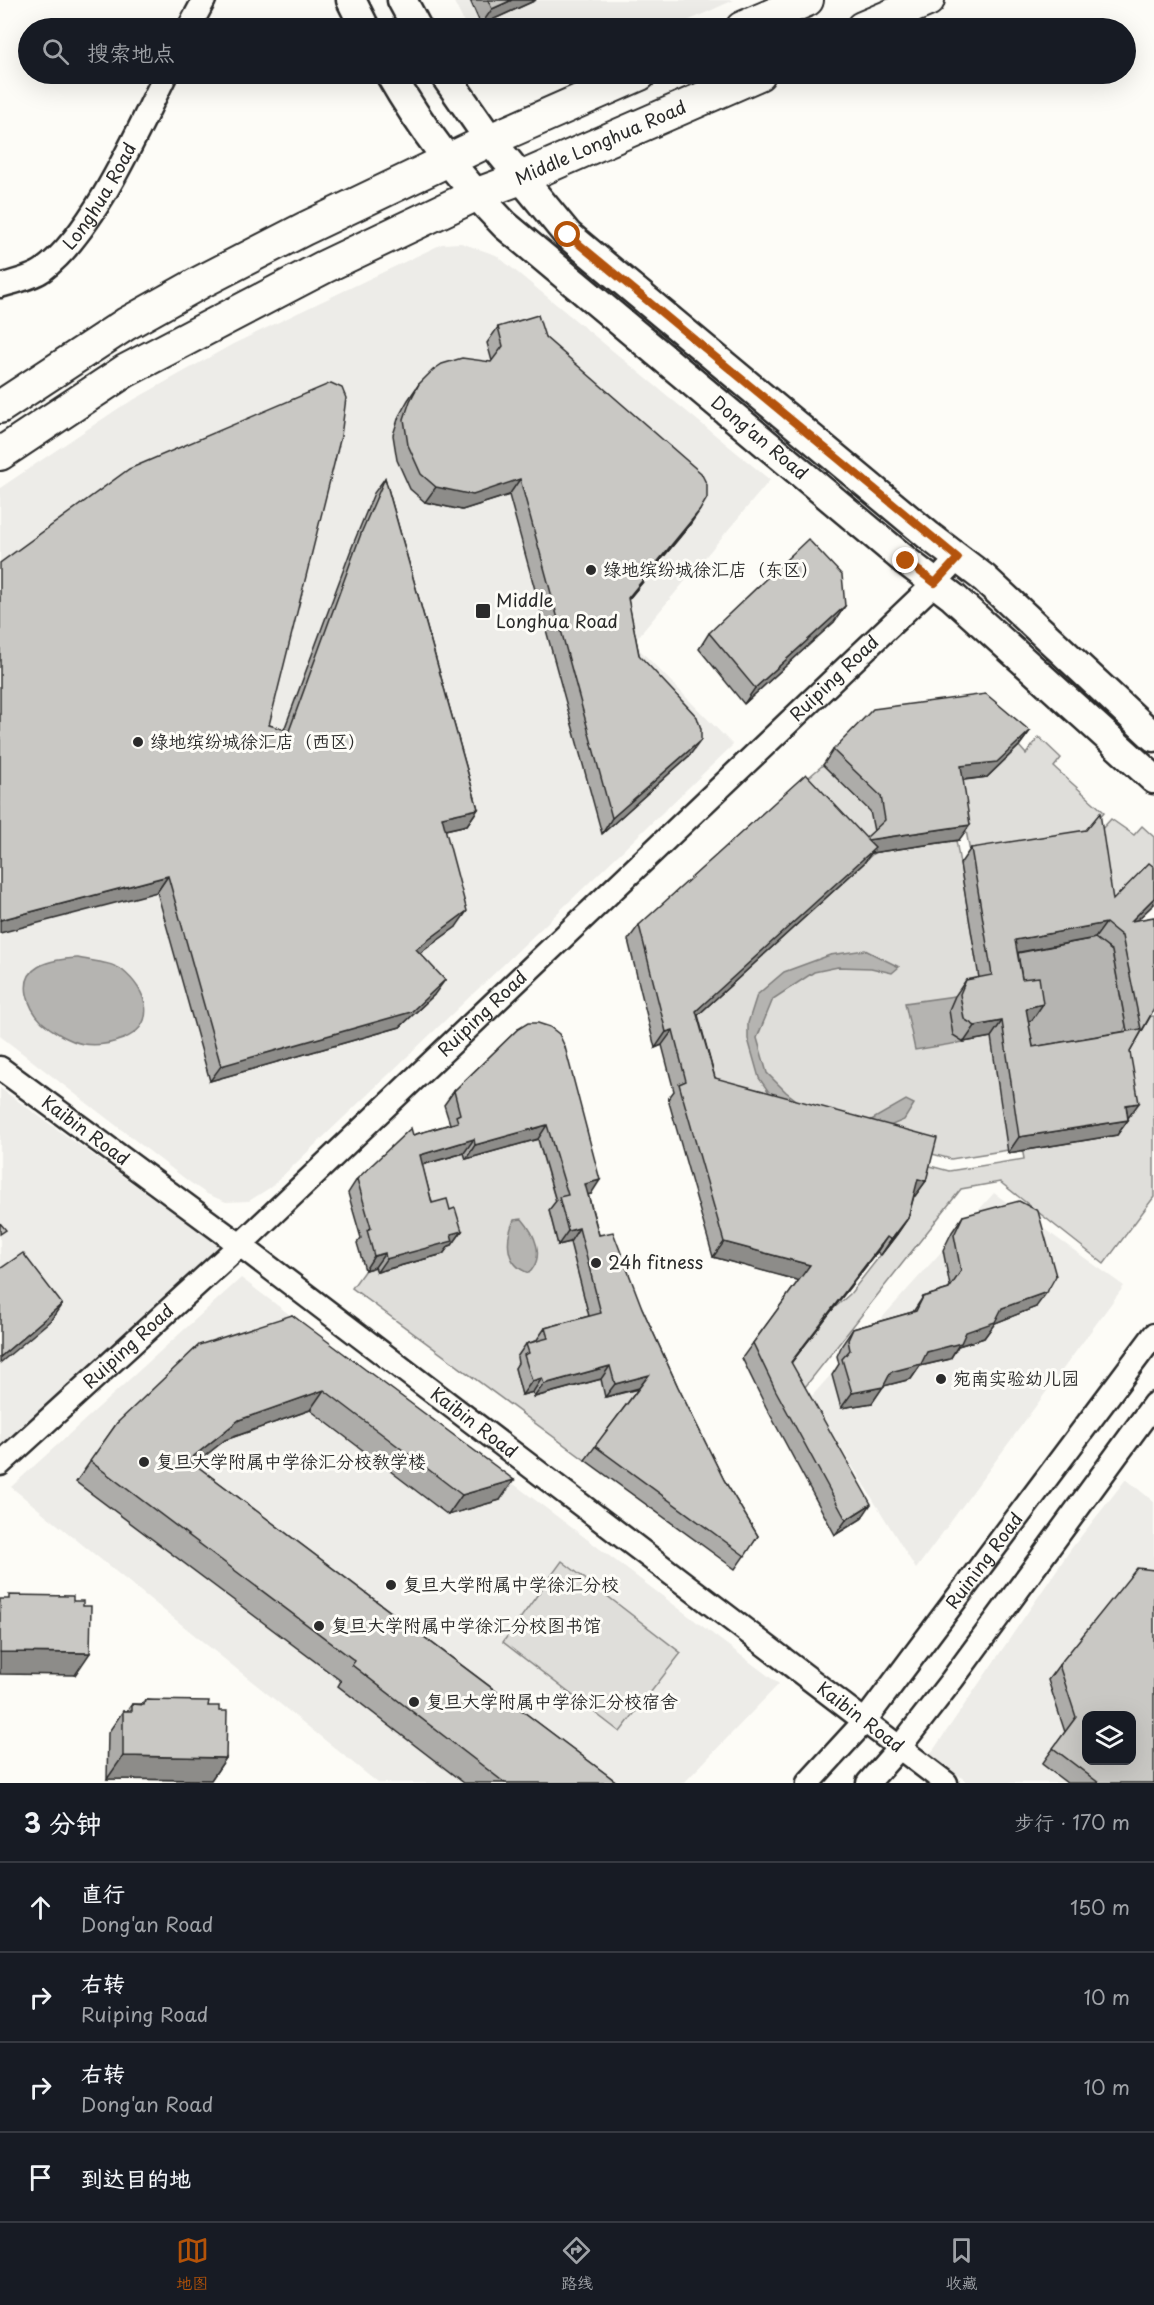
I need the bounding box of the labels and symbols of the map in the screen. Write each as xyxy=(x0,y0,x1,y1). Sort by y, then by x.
street label: Middle Longhua Road xyxy=(510,93,690,191)
street label: Longhua Road xyxy=(55,137,142,255)
route start xyxy=(554,221,580,247)
street label: Dong'an Road xyxy=(706,388,815,486)
route end xyxy=(892,547,918,573)
place label: 绿地缤纷城徐汇店（东区） xyxy=(603,555,819,582)
marker: 绿地缤纷城徐汇店（东区） xyxy=(584,563,598,577)
place label: Middle Longhua Road xyxy=(496,586,618,634)
marker: Middle Longhua Road xyxy=(474,602,492,620)
street label: Ruiping Road xyxy=(783,628,884,727)
place label: 绿地缤纷城徐汇店（西区） xyxy=(150,727,366,754)
marker: 绿地缤纷城徐汇店（西区） xyxy=(131,735,145,749)
street label: Ruiping Road xyxy=(431,963,532,1062)
street label: Kaibin Road xyxy=(37,1088,136,1171)
place label: 24h fitness xyxy=(608,1248,703,1275)
marker: 24h fitness xyxy=(589,1256,603,1270)
street label: Ruiping Road xyxy=(76,1297,179,1394)
place label: 宛南实验幼儿园 xyxy=(953,1364,1079,1391)
marker: 宛南实验幼儿园 xyxy=(934,1372,948,1386)
street label: Kaibin Road xyxy=(425,1380,524,1464)
place label: 复旦大学附属中学徐汇分校教学楼 xyxy=(156,1447,426,1474)
marker: 复旦大学附属中学徐汇分校教学楼 xyxy=(137,1455,151,1469)
street label: Ruining Road xyxy=(938,1506,1029,1614)
place label: 复旦大学附属中学徐汇分校 xyxy=(403,1570,619,1597)
marker: 复旦大学附属中学徐汇分校 xyxy=(384,1578,398,1592)
place label: 复旦大学附属中学徐汇分校图书馆 xyxy=(331,1611,601,1638)
marker: 复旦大学附属中学徐汇分校图书馆 xyxy=(312,1619,326,1633)
street label: Kaibin Road xyxy=(812,1674,910,1759)
place label: 复旦大学附属中学徐汇分校宿舍 xyxy=(426,1687,678,1714)
marker: 复旦大学附属中学徐汇分校宿舍 xyxy=(407,1695,421,1709)

